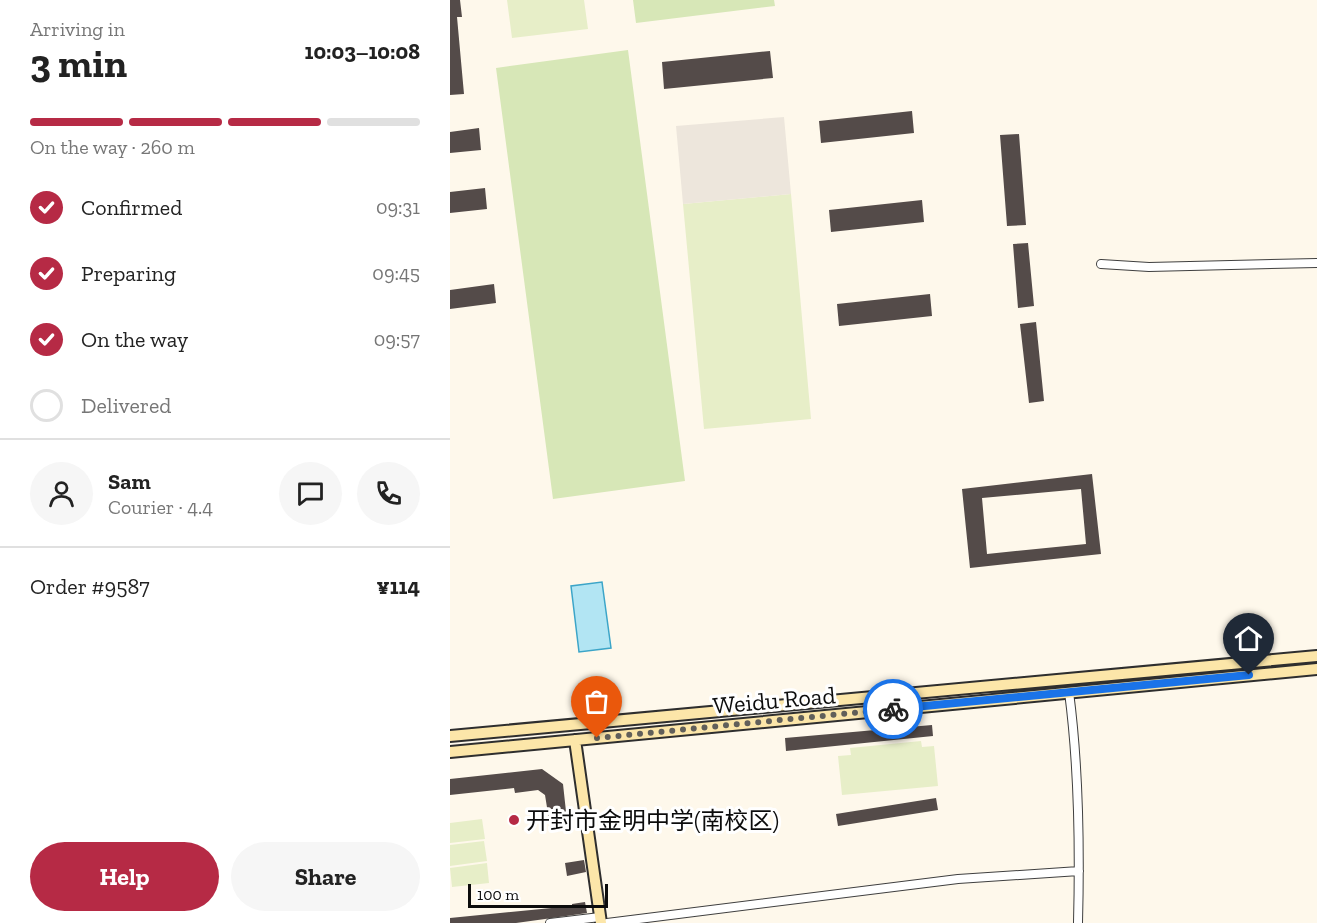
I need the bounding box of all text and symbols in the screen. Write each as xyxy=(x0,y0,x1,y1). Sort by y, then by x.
text: Arriving in xyxy=(30,17,125,41)
text: 10:03–10:08 xyxy=(305,38,420,65)
text: 3 min xyxy=(30,40,127,87)
text: On the way · 260 m xyxy=(30,135,195,159)
icon: check xyxy=(30,191,63,224)
text: Confirmed xyxy=(81,194,182,221)
text: 09:31 xyxy=(376,195,420,219)
icon: check xyxy=(30,257,63,290)
text: Preparing xyxy=(81,260,176,287)
text: 09:45 xyxy=(372,261,420,285)
icon: check xyxy=(30,323,63,356)
text: On the way xyxy=(81,326,188,353)
text: 09:57 xyxy=(374,327,420,351)
text: Delivered xyxy=(81,392,171,419)
button: person xyxy=(30,462,93,525)
button: chat xyxy=(279,462,342,525)
button: phone xyxy=(357,462,420,525)
text: Sam xyxy=(108,468,151,495)
text: Courier · 4.4 xyxy=(108,495,213,519)
text: Order #9587 xyxy=(30,573,150,600)
text: ¥114 xyxy=(377,573,420,600)
pin xyxy=(1223,613,1274,675)
icon: home xyxy=(1232,622,1265,655)
pin xyxy=(571,676,622,738)
courier xyxy=(863,679,923,739)
street label: Weidu Road xyxy=(711,680,837,720)
icon: bag xyxy=(580,685,613,718)
icon: bike xyxy=(877,693,910,726)
place label: 开封市金明中学(南校区) xyxy=(526,806,779,835)
marker: 开封市金明中学(南校区) xyxy=(507,813,521,827)
button: Help xyxy=(30,842,219,911)
button: Share xyxy=(231,842,420,911)
scale bar xyxy=(468,881,608,908)
text: 100 m xyxy=(477,885,519,904)

